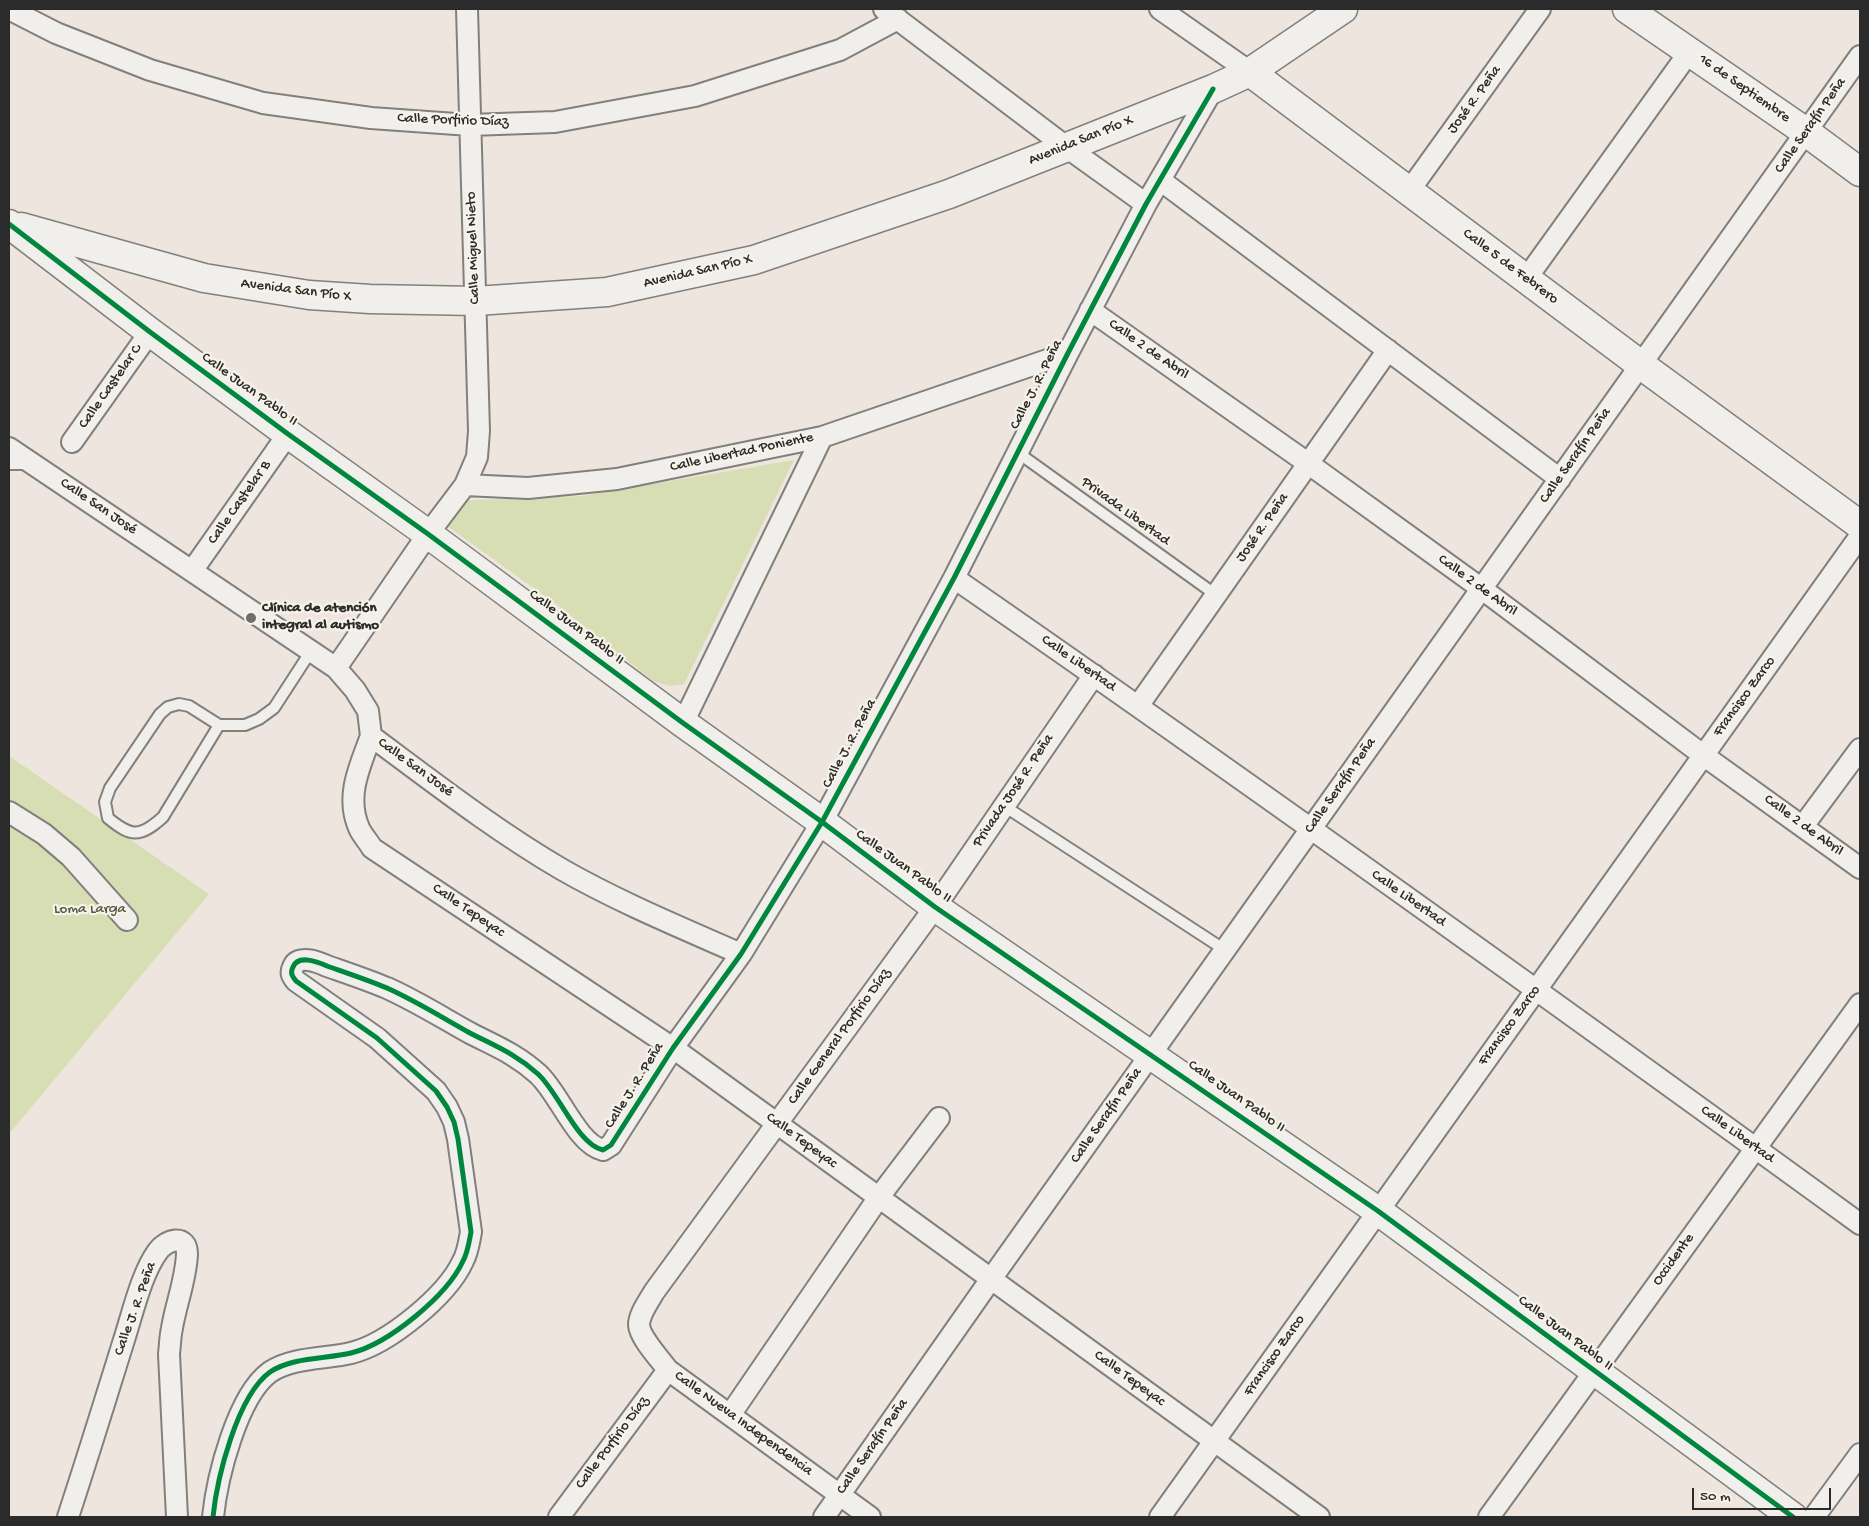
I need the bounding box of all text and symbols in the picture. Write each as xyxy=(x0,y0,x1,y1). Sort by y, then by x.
street label: 16 de Septiembre xyxy=(1695,51,1793,127)
street label: José R. Peña xyxy=(1444,62,1506,138)
street label: Calle Serafín Peña xyxy=(1771,75,1851,177)
street label: Calle Porfirio Díaz xyxy=(397,110,509,132)
street label: Avenida San Pío X xyxy=(1026,112,1136,170)
street label: Calle Miguel Nieto xyxy=(463,191,485,305)
street label: Calle 5 de Febrero xyxy=(1459,225,1561,309)
street label: Avenida San Pío X xyxy=(642,251,754,293)
street label: Avenida San Pío X xyxy=(240,275,352,307)
street label: Calle 2 de Abril xyxy=(1104,316,1192,384)
street label: Calle J. R. Peña xyxy=(1007,337,1067,433)
street label: Calle Castelar C xyxy=(75,341,147,433)
street label: Calle Juan Pablo II xyxy=(197,349,301,431)
street label: Calle Serafín Peña xyxy=(1536,405,1616,507)
street label: Calle Libertad Poniente xyxy=(669,429,815,477)
street label: Calle Castelar B xyxy=(204,458,276,548)
street label: Privada Libertad xyxy=(1077,474,1173,550)
street label: Calle San José xyxy=(56,475,140,539)
street label: José R. Peña xyxy=(1233,490,1293,566)
street label: Calle 2 de Abril xyxy=(1434,551,1520,621)
street label: Calle Juan Pablo II xyxy=(525,586,627,670)
place label: Clínica de atención integral al autismo xyxy=(262,600,379,635)
marker: Clínica de atención integral al autismo xyxy=(244,611,258,625)
street label: Calle Libertad xyxy=(1037,632,1119,696)
street label: Francisco Zarco xyxy=(1710,653,1780,741)
street label: Calle J. R. Peña xyxy=(819,696,881,792)
street label: Privada José R. Peña xyxy=(969,731,1059,851)
street label: Calle San José xyxy=(374,734,456,802)
street label: Calle Serafín Peña xyxy=(1301,735,1381,837)
street label: Calle 2 de Abril xyxy=(1760,791,1846,861)
street label: Calle Juan Pablo II xyxy=(851,826,955,908)
street label: Calle Libertad xyxy=(1367,867,1449,931)
street label: Calle Tepeyac xyxy=(428,880,508,942)
park label: Loma Larga xyxy=(54,901,126,919)
street label: Calle General Porfirio Díaz xyxy=(785,965,895,1109)
street label: Francisco Zarco xyxy=(1475,982,1545,1070)
street label: Calle J. R. Peña xyxy=(601,1040,669,1132)
street label: Calle Juan Pablo II xyxy=(1184,1057,1288,1137)
street label: Calle Serafín Peña xyxy=(1067,1065,1147,1167)
street label: Calle Libertad xyxy=(1696,1102,1778,1168)
street label: Calle Tepeyac xyxy=(762,1109,840,1173)
street label: Occidente xyxy=(1649,1230,1699,1290)
street label: Calle J. R. Peña xyxy=(111,1260,161,1358)
street label: Calle Juan Pablo II xyxy=(1514,1292,1616,1376)
street label: Francisco Zarco xyxy=(1240,1312,1310,1400)
street label: Calle Tepeyac xyxy=(1090,1347,1168,1411)
street label: Calle Nueva Independencia xyxy=(670,1368,816,1480)
street label: Calle Porfirio Díaz xyxy=(572,1393,654,1493)
street label: Calle Serafín Peña xyxy=(833,1396,913,1498)
scale bar xyxy=(1694,1478,1833,1510)
text: 50 m xyxy=(1700,1488,1731,1506)

